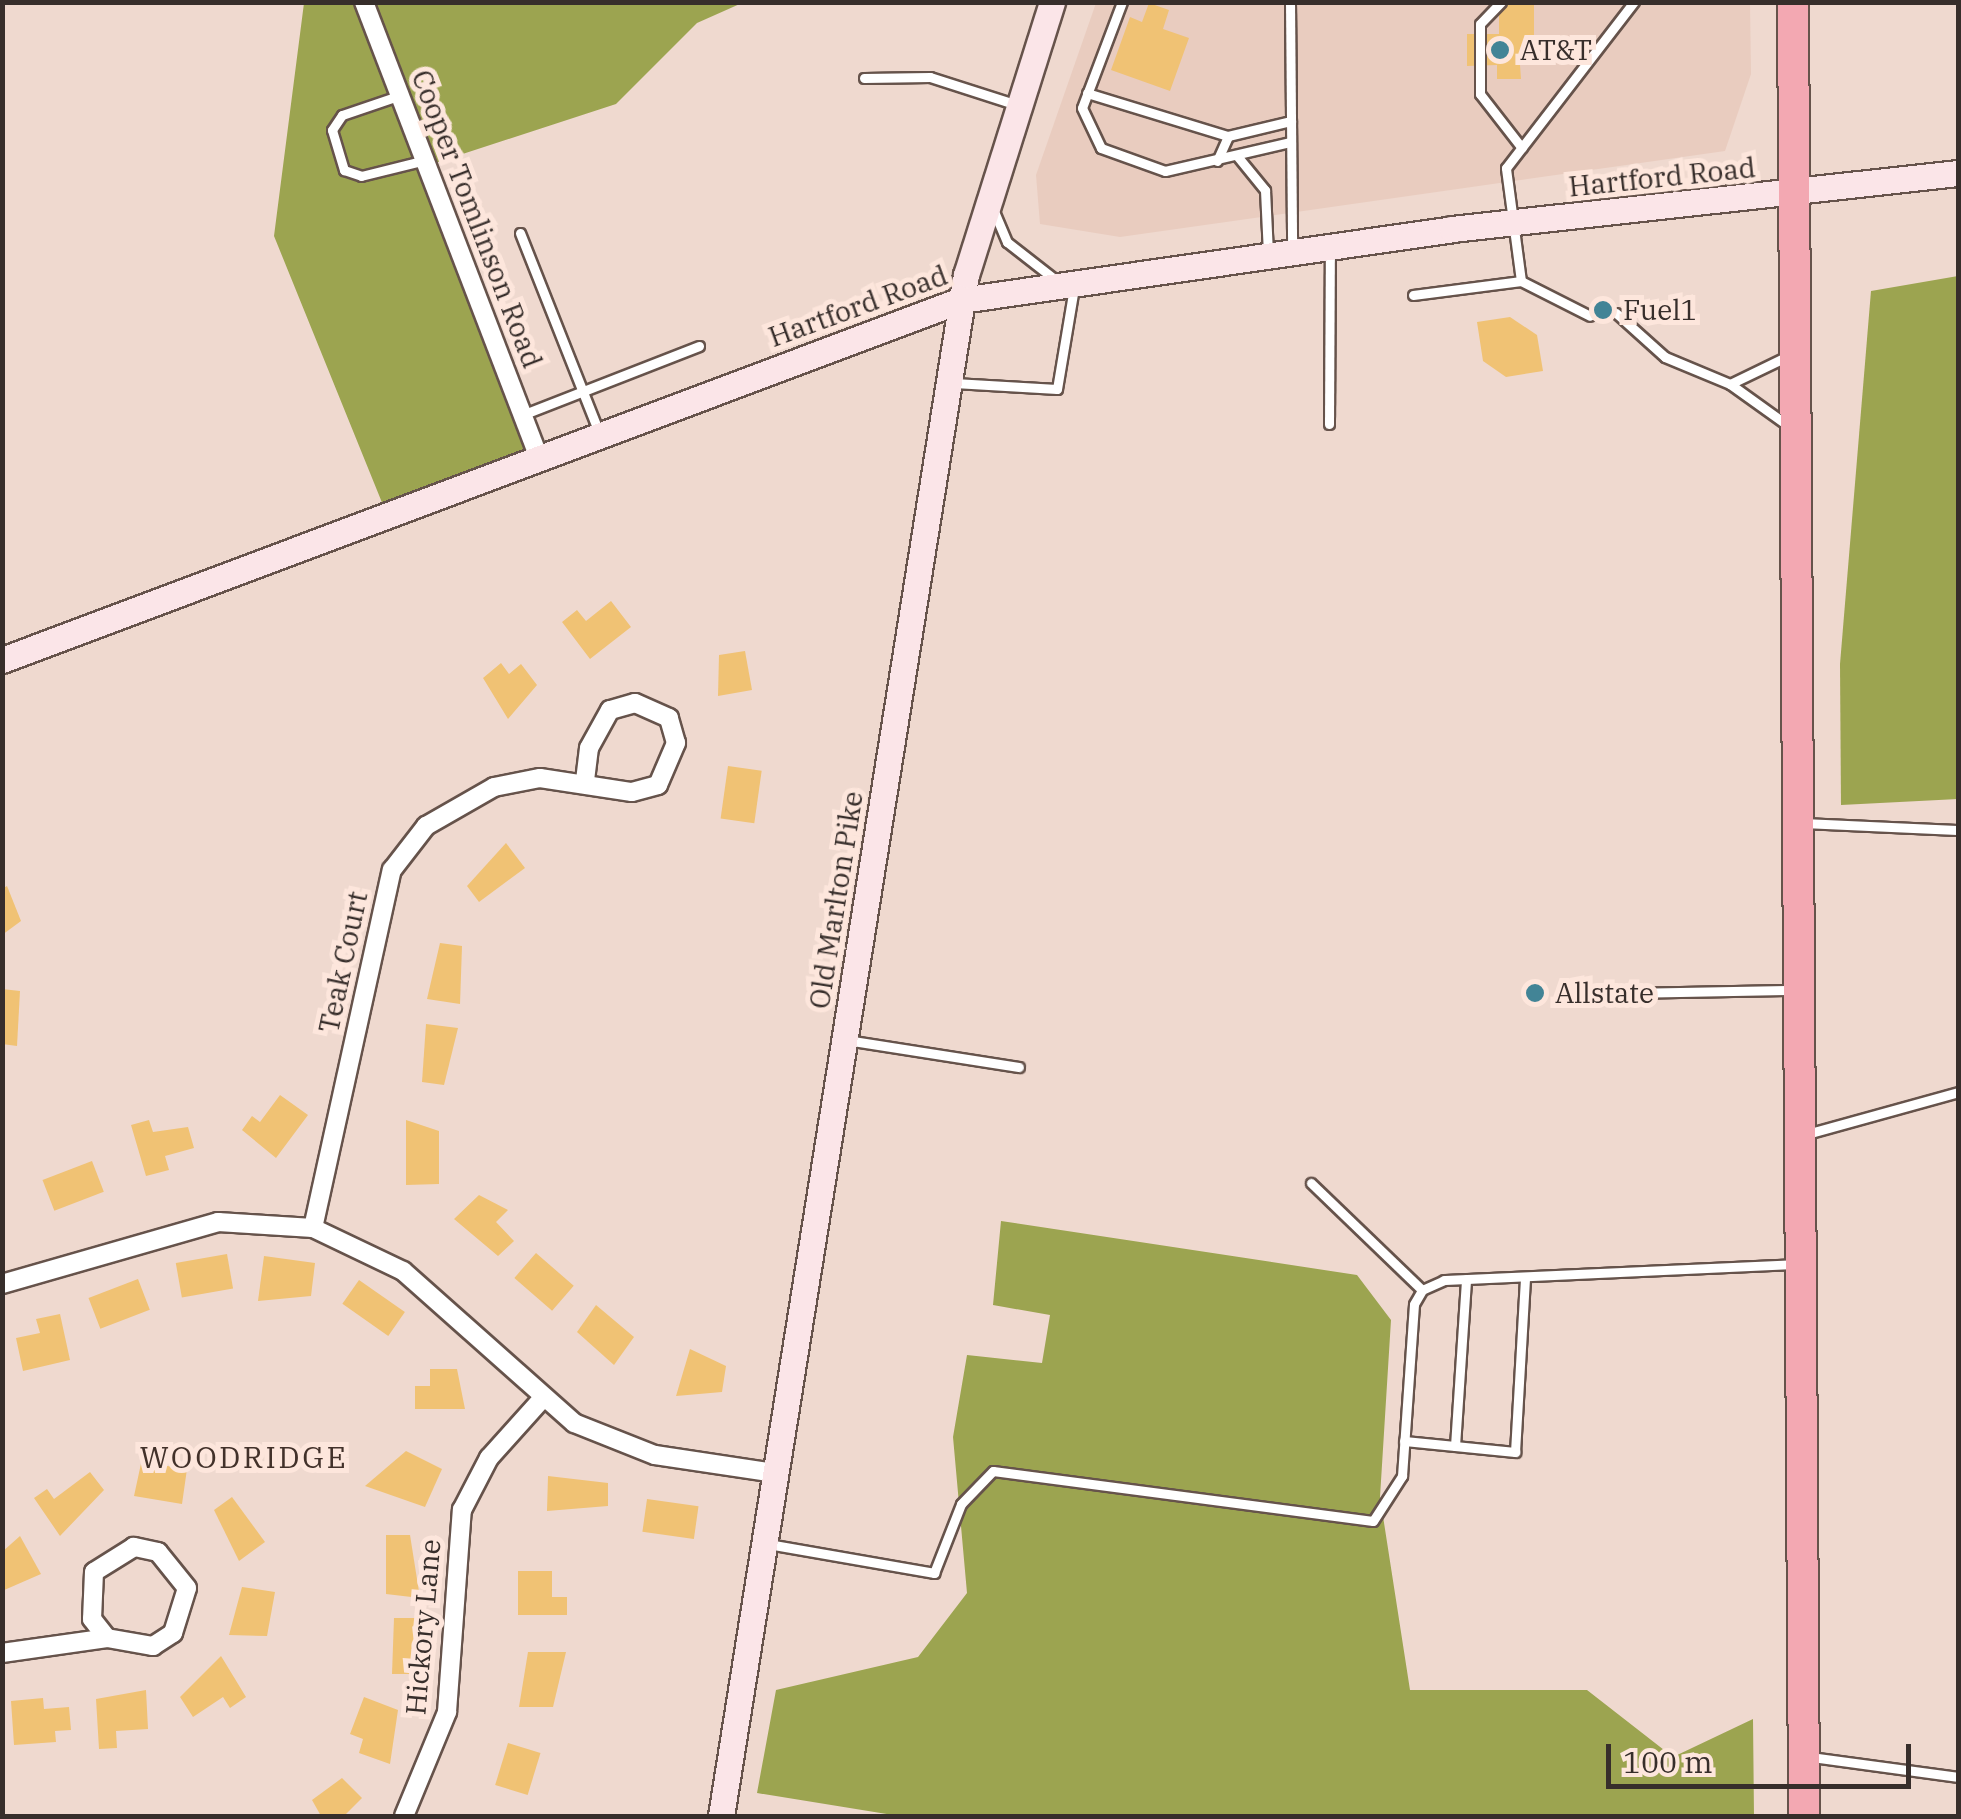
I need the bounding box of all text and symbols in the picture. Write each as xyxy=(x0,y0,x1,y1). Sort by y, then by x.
place label: AT&T xyxy=(1520,33,1592,67)
marker: AT&T xyxy=(1489,39,1511,61)
street label: Cooper Tomlinson Road xyxy=(405,65,549,373)
street label: Hartford Road xyxy=(1567,150,1757,204)
street label: Hartford Road xyxy=(764,258,952,354)
place label: Fuel1 xyxy=(1623,293,1697,327)
marker: Fuel1 xyxy=(1592,299,1614,321)
street label: Old Marlton Pike xyxy=(802,789,870,1011)
street label: Teak Court xyxy=(312,888,374,1036)
place label: Allstate xyxy=(1555,976,1654,1010)
marker: Allstate xyxy=(1524,982,1546,1004)
district label: WOODRIDGE xyxy=(140,1439,348,1475)
street label: Hickory Lane xyxy=(399,1538,447,1716)
scale bar xyxy=(1611,1724,1916,1786)
text: 100 m xyxy=(1623,1742,1713,1781)

